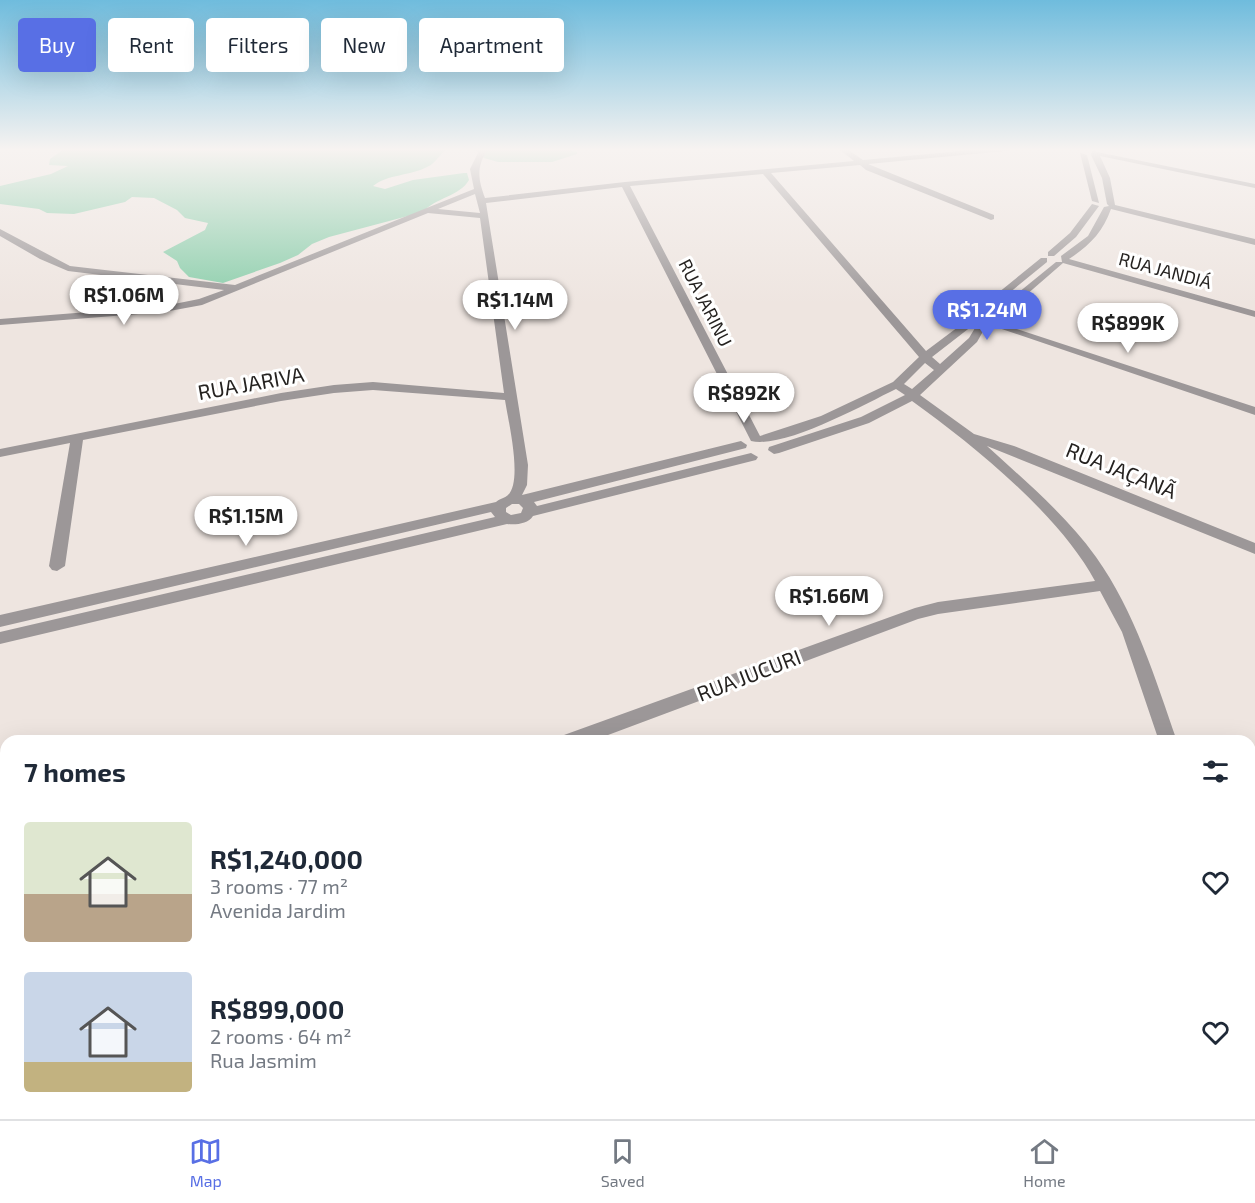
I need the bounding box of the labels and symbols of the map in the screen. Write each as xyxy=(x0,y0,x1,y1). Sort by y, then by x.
street label: RUA JANDIÁ xyxy=(1116,247,1215,293)
street label: RUA JARINU xyxy=(674,255,737,350)
pin: R$1.06M xyxy=(69,275,179,326)
pin: R$1.14M xyxy=(460,280,570,331)
pin: R$1.24M xyxy=(932,290,1042,341)
pin: R$899K xyxy=(1079,303,1177,354)
street label: RUA JARIVA xyxy=(196,361,306,404)
pin: R$892K xyxy=(695,373,793,424)
street label: RUA JAÇANÃ xyxy=(1062,436,1180,505)
pin: R$1.15M xyxy=(191,496,301,547)
pin: R$1.66M xyxy=(774,576,884,627)
street label: RUA JUCURI xyxy=(693,643,804,706)

